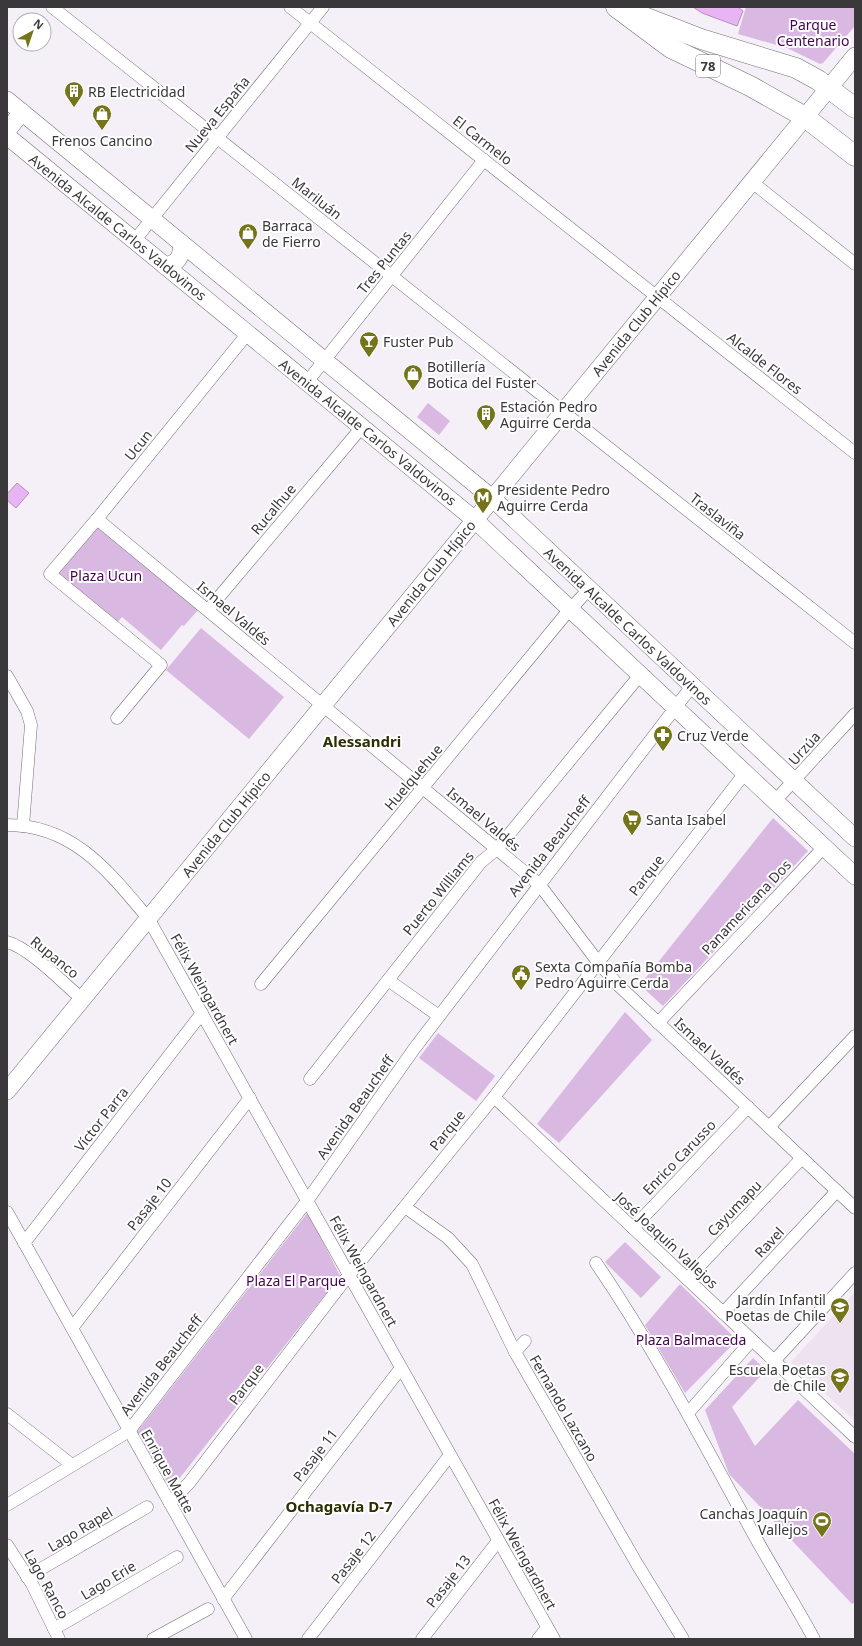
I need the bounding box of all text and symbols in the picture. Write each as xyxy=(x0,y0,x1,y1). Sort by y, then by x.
north arrow xyxy=(12,12,52,52)
text: N xyxy=(30,15,47,33)
park label: Parque Centenario xyxy=(777,15,849,50)
road number: 78 xyxy=(696,55,720,77)
street label: Nueva España xyxy=(180,72,254,156)
building icon: RB Electricidad xyxy=(63,80,85,108)
place label: RB Electricidad xyxy=(88,82,185,101)
shop icon: Frenos Cancino xyxy=(91,103,113,131)
street label: El Carmelo xyxy=(449,111,517,169)
place label: Frenos Cancino xyxy=(52,131,152,150)
street label: Avenida Alcalde Carlos Valdovinos xyxy=(25,149,211,305)
street label: Mariluán xyxy=(288,172,346,224)
place label: Barraca de Fierro xyxy=(262,216,321,251)
shop icon: Barraca de Fierro xyxy=(237,222,259,250)
street label: Tres Puntas xyxy=(353,226,416,298)
street label: Avenida Club Hípico xyxy=(587,266,685,380)
street label: Alcalde Flores xyxy=(724,328,807,398)
bar icon: Fuster Pub xyxy=(358,330,380,358)
place label: Fuster Pub xyxy=(383,332,454,351)
street label: Avenida Alcalde Carlos Valdovinos xyxy=(275,354,461,510)
place label: Botillería Botica del Fuster xyxy=(427,357,537,392)
shop icon: Botillería Botica del Fuster xyxy=(402,363,424,391)
place label: Estación Pedro Aguirre Cerda xyxy=(500,397,597,432)
building icon: Estación Pedro Aguirre Cerda xyxy=(475,403,497,431)
street label: Ucun xyxy=(120,426,156,464)
street label: Rucalhue xyxy=(246,480,300,538)
place label: Presidente Pedro Aguirre Cerda xyxy=(497,480,610,515)
metro station icon: Presidente Pedro Aguirre Cerda xyxy=(472,486,494,514)
street label: Traslaviña xyxy=(686,488,750,544)
street label: Avenida Club Hípico xyxy=(382,516,480,630)
street label: Avenida Alcalde Carlos Valdovinos xyxy=(540,543,716,709)
park label: Plaza Ucun xyxy=(70,566,142,585)
street label: Ismael Valdés xyxy=(193,577,275,650)
pharmacy icon: Cruz Verde xyxy=(652,724,674,752)
place label: Cruz Verde xyxy=(677,726,749,745)
street label: Urzúa xyxy=(784,727,824,769)
district label: Alessandri xyxy=(323,731,401,751)
street label: Huelquehue xyxy=(380,740,446,814)
street label: Avenida Club Hípico xyxy=(177,767,275,881)
street label: Ismael Valdés xyxy=(443,783,525,856)
street label: Avenida Beaucheff xyxy=(504,791,595,900)
supermarket icon: Santa Isabel xyxy=(621,808,643,836)
place label: Santa Isabel xyxy=(646,810,726,829)
street label: Puerto Williams xyxy=(398,847,478,939)
street label: Parque xyxy=(624,851,668,899)
street label: Panamericana Dos xyxy=(697,855,795,959)
street label: Félix Weingardnert xyxy=(167,930,243,1048)
street label: Rupanco xyxy=(27,931,83,983)
place label: Sexta Compañía Bomba Pedro Aguirre Cerda xyxy=(535,957,692,992)
public building icon: Sexta Compañía Bomba Pedro Aguirre Cerda xyxy=(510,963,532,991)
street label: Ismael Valdés xyxy=(670,1013,750,1089)
street label: Avenida Beaucheff xyxy=(312,1050,399,1163)
street label: Víctor Parra xyxy=(70,1083,132,1155)
street label: Parque xyxy=(425,1106,469,1154)
street label: Enrico Carusso xyxy=(638,1115,720,1199)
street label: Pasaje 10 xyxy=(122,1174,176,1234)
street label: Cayumapu xyxy=(703,1176,765,1240)
street label: José Joaquín Vallejos xyxy=(610,1186,723,1293)
street label: Félix Weingardnert xyxy=(326,1212,402,1330)
street label: Ravel xyxy=(750,1223,788,1261)
park label: Plaza El Parque xyxy=(246,1271,346,1290)
place label: Jardín Infantil Poetas de Chile xyxy=(725,1290,826,1325)
school or university icon: Jardín Infantil Poetas de Chile xyxy=(829,1296,851,1324)
street label: Avenida Beaucheff xyxy=(116,1310,207,1419)
park label: Plaza Balmaceda xyxy=(636,1330,746,1349)
street label: Fernando Lazcano xyxy=(526,1351,602,1465)
street label: Parque xyxy=(224,1359,268,1408)
place label: Escuela Poetas de Chile xyxy=(729,1360,826,1395)
school or university icon: Escuela Poetas de Chile xyxy=(829,1366,851,1394)
street label: Pasaje 11 xyxy=(288,1425,342,1485)
street label: Enrique Matte xyxy=(137,1426,199,1516)
street label: Félix Weingardnert xyxy=(485,1495,561,1613)
district label: Ochagavía D-7 xyxy=(285,1496,393,1516)
street label: Lago Rapel xyxy=(44,1502,116,1556)
place label: Canchas Joaquín Vallejos xyxy=(699,1504,808,1539)
sports icon: Canchas Joaquín Vallejos xyxy=(811,1510,833,1538)
street label: Pasaje 12 xyxy=(326,1527,380,1587)
street label: Lago Ranco xyxy=(20,1546,74,1622)
street label: Pasaje 13 xyxy=(421,1551,475,1611)
street label: Lago Erie xyxy=(77,1556,139,1604)

